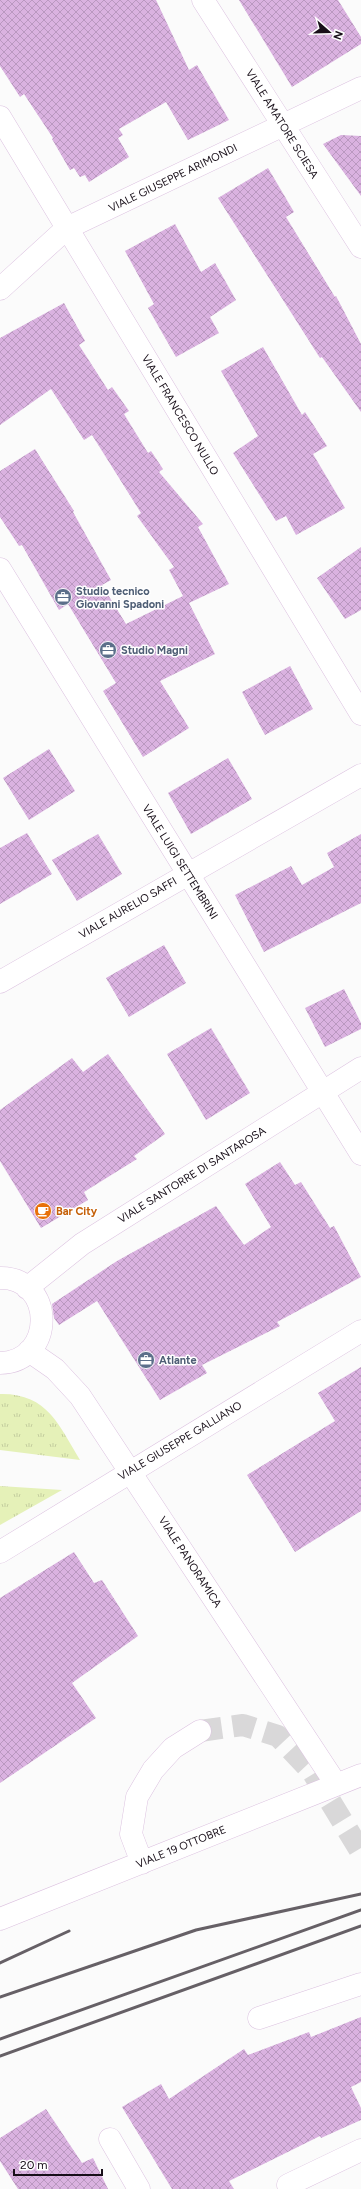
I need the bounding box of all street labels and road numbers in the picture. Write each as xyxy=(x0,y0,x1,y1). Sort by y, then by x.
street label: VIALE AMATORE SCIESA xyxy=(243,67,321,181)
street label: VIALE GIUSEPPE ARIMONDI xyxy=(107,141,239,215)
street label: VIALE FRANCESCO NULLO xyxy=(139,352,221,478)
street label: VIALE LUIGI SETTEMBRINI xyxy=(139,802,221,922)
street label: VIALE AURELIO SAFFI xyxy=(77,875,179,941)
street label: VIALE SANTORRE DI SANTAROSA xyxy=(116,1124,269,1226)
street label: VIALE GIUSEPPE GALLIANO xyxy=(116,1399,245,1483)
street label: VIALE PANORAMICA xyxy=(156,1514,225,1610)
street label: VIALE 19 OTTOBRE xyxy=(134,1823,228,1871)

